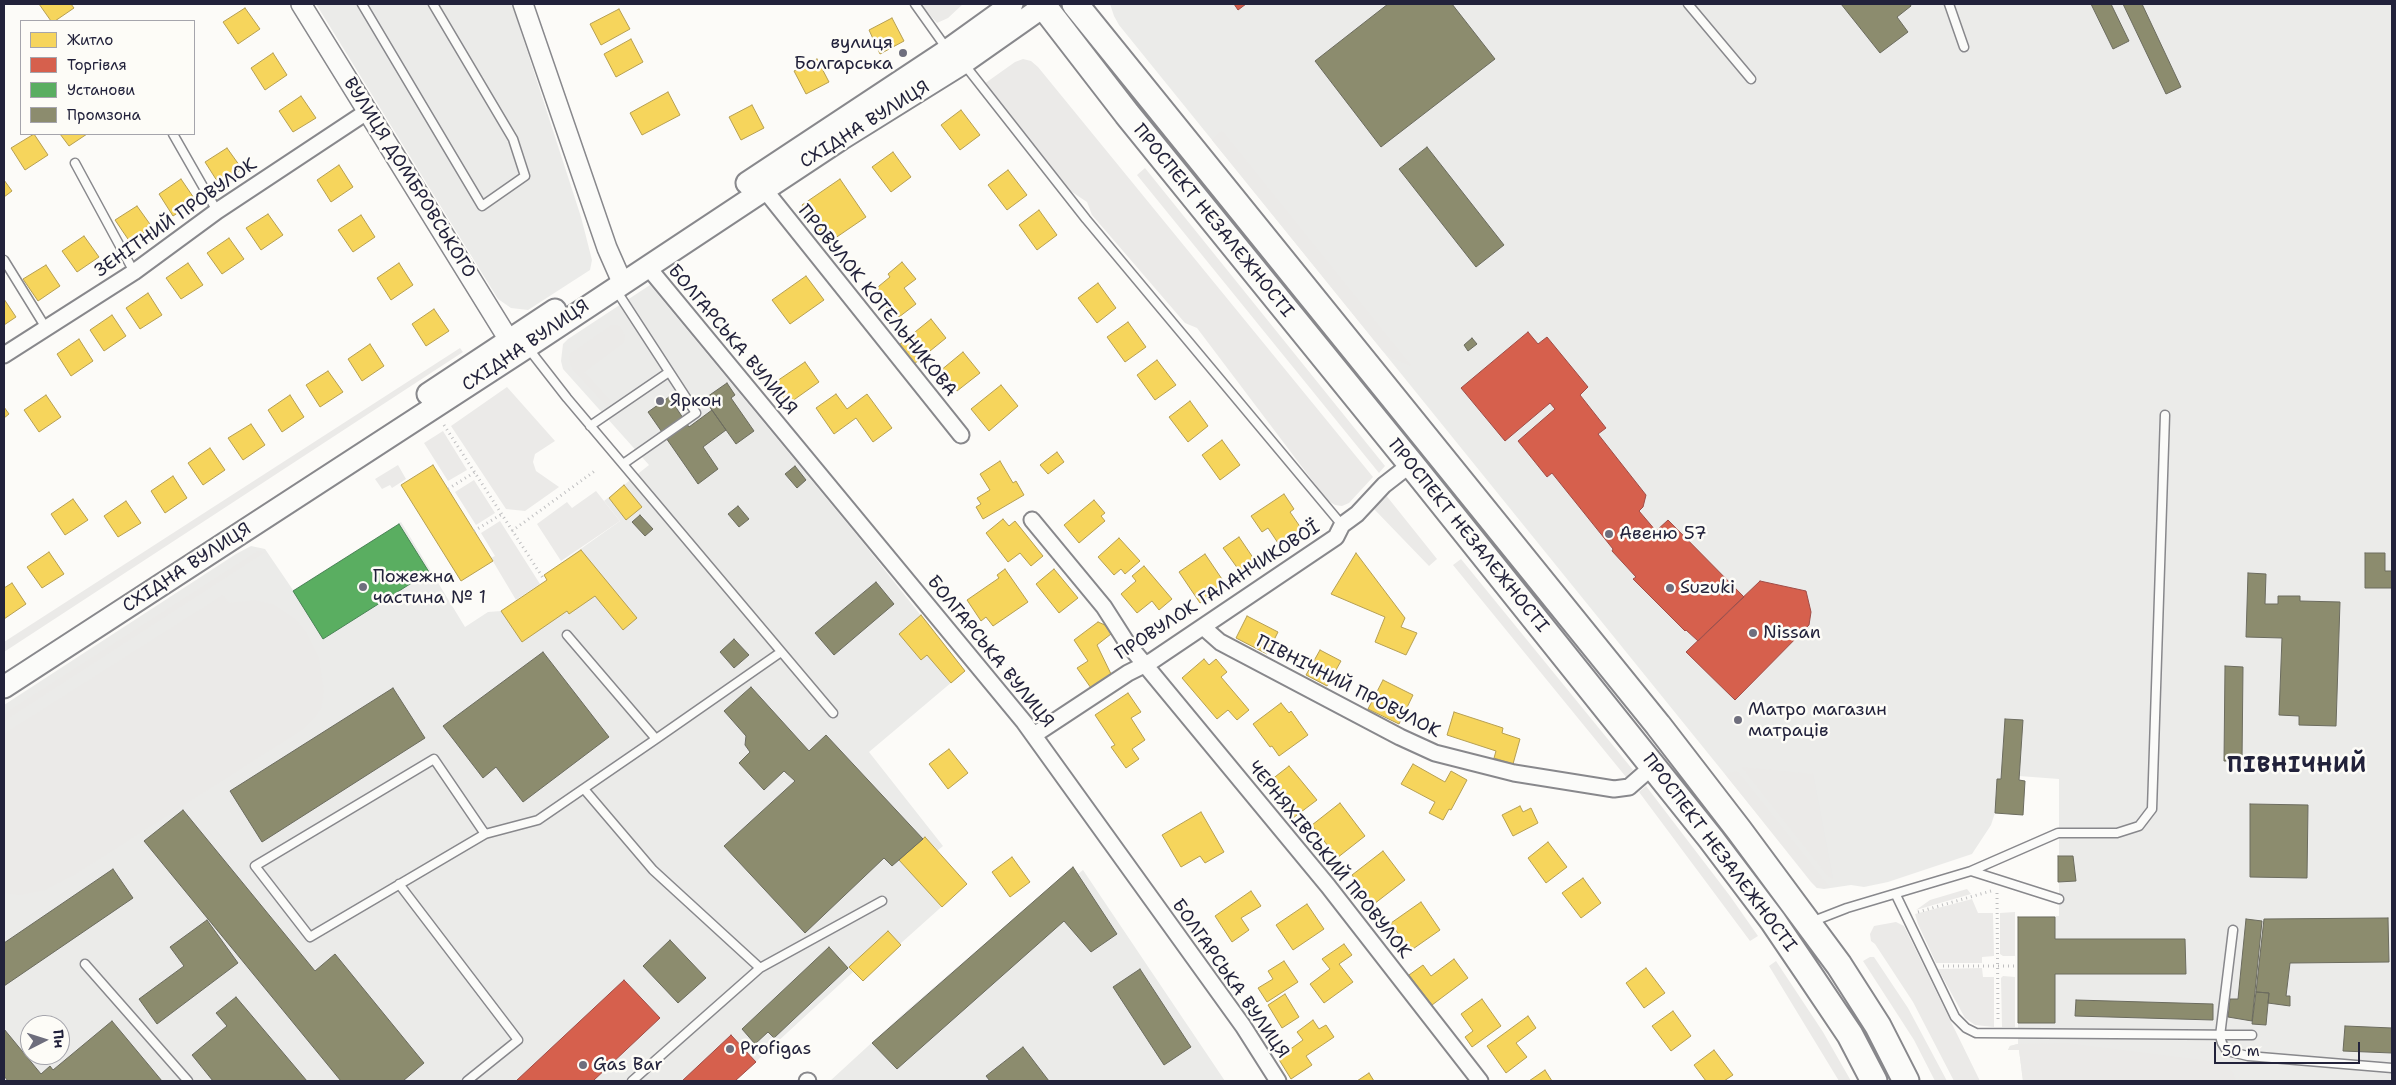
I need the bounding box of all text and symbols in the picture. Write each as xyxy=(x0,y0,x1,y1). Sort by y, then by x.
legend xyxy=(20,20,195,135)
text: Житло xyxy=(67,30,113,50)
place label: вулиця Болгарська xyxy=(794,32,893,74)
marker: вулиця Болгарська xyxy=(897,47,909,59)
text: Торгівля xyxy=(67,55,127,75)
street label: ВУЛИЦЯ ДОМБРОВСЬКОГО xyxy=(338,74,480,282)
street label: СХІДНА ВУЛИЦЯ xyxy=(796,76,934,174)
text: Установи xyxy=(67,80,135,100)
text: Промзона xyxy=(67,105,141,125)
street label: ПРОСПЕКТ НЕЗАЛЕЖНОСТІ xyxy=(1128,120,1298,322)
street label: ЗЕНІТНИЙ ПРОВУЛОК xyxy=(91,154,261,282)
street label: ПРОВУЛОК КОТЕЛЬНИКОВА xyxy=(793,201,961,401)
street label: БОЛГАРСЬКА ВУЛИЦЯ xyxy=(663,260,801,420)
street label: СХІДНА ВУЛИЦЯ xyxy=(458,295,594,397)
place label: Яркон xyxy=(670,390,722,412)
marker: Яркон xyxy=(654,395,666,407)
street label: ПРОСПЕКТ НЕЗАЛЕЖНОСТІ xyxy=(1383,435,1553,637)
street label: ПРОВУЛОК ГАЛАНЧИКОВОЇ xyxy=(1112,517,1324,665)
street label: СХІДНА ВУЛИЦЯ xyxy=(119,518,255,618)
place label: Авеню 57 xyxy=(1619,523,1707,545)
marker: Авеню 57 xyxy=(1603,528,1615,540)
place label: Пожежна частина № 1 xyxy=(373,566,486,608)
street label: БОЛГАРСЬКА ВУЛИЦЯ xyxy=(922,572,1058,732)
place label: Suzuki xyxy=(1680,577,1735,599)
marker: Пожежна частина № 1 xyxy=(357,581,369,593)
marker: Suzuki xyxy=(1664,582,1676,594)
place label: Nissan xyxy=(1763,622,1821,644)
marker: Nissan xyxy=(1747,627,1759,639)
street label: ПІВНІЧНИЙ ПРОВУЛОК xyxy=(1252,631,1444,743)
place label: Матро магазин матраців xyxy=(1748,699,1887,742)
marker: Матро магазин матраців xyxy=(1732,714,1744,726)
street label: ПРОСПЕКТ НЕЗАЛЕЖНОСТІ xyxy=(1637,750,1801,956)
district label: ПІВНІЧНИЙ xyxy=(2226,753,2368,779)
street label: ЧЕРНЯХІВСЬКИЙ ПРОВУЛОК xyxy=(1243,757,1415,963)
street label: БОЛГАРСЬКА ВУЛИЦЯ xyxy=(1167,895,1293,1063)
north arrow xyxy=(20,1015,70,1065)
text: Пн xyxy=(49,1029,69,1049)
scale bar xyxy=(2216,1032,2362,1064)
place label: Profigas xyxy=(740,1038,811,1060)
text: 50 m xyxy=(2222,1041,2260,1061)
marker: Profigas xyxy=(724,1043,736,1055)
place label: Gas Bar xyxy=(593,1054,663,1076)
marker: Gas Bar xyxy=(577,1059,589,1071)

